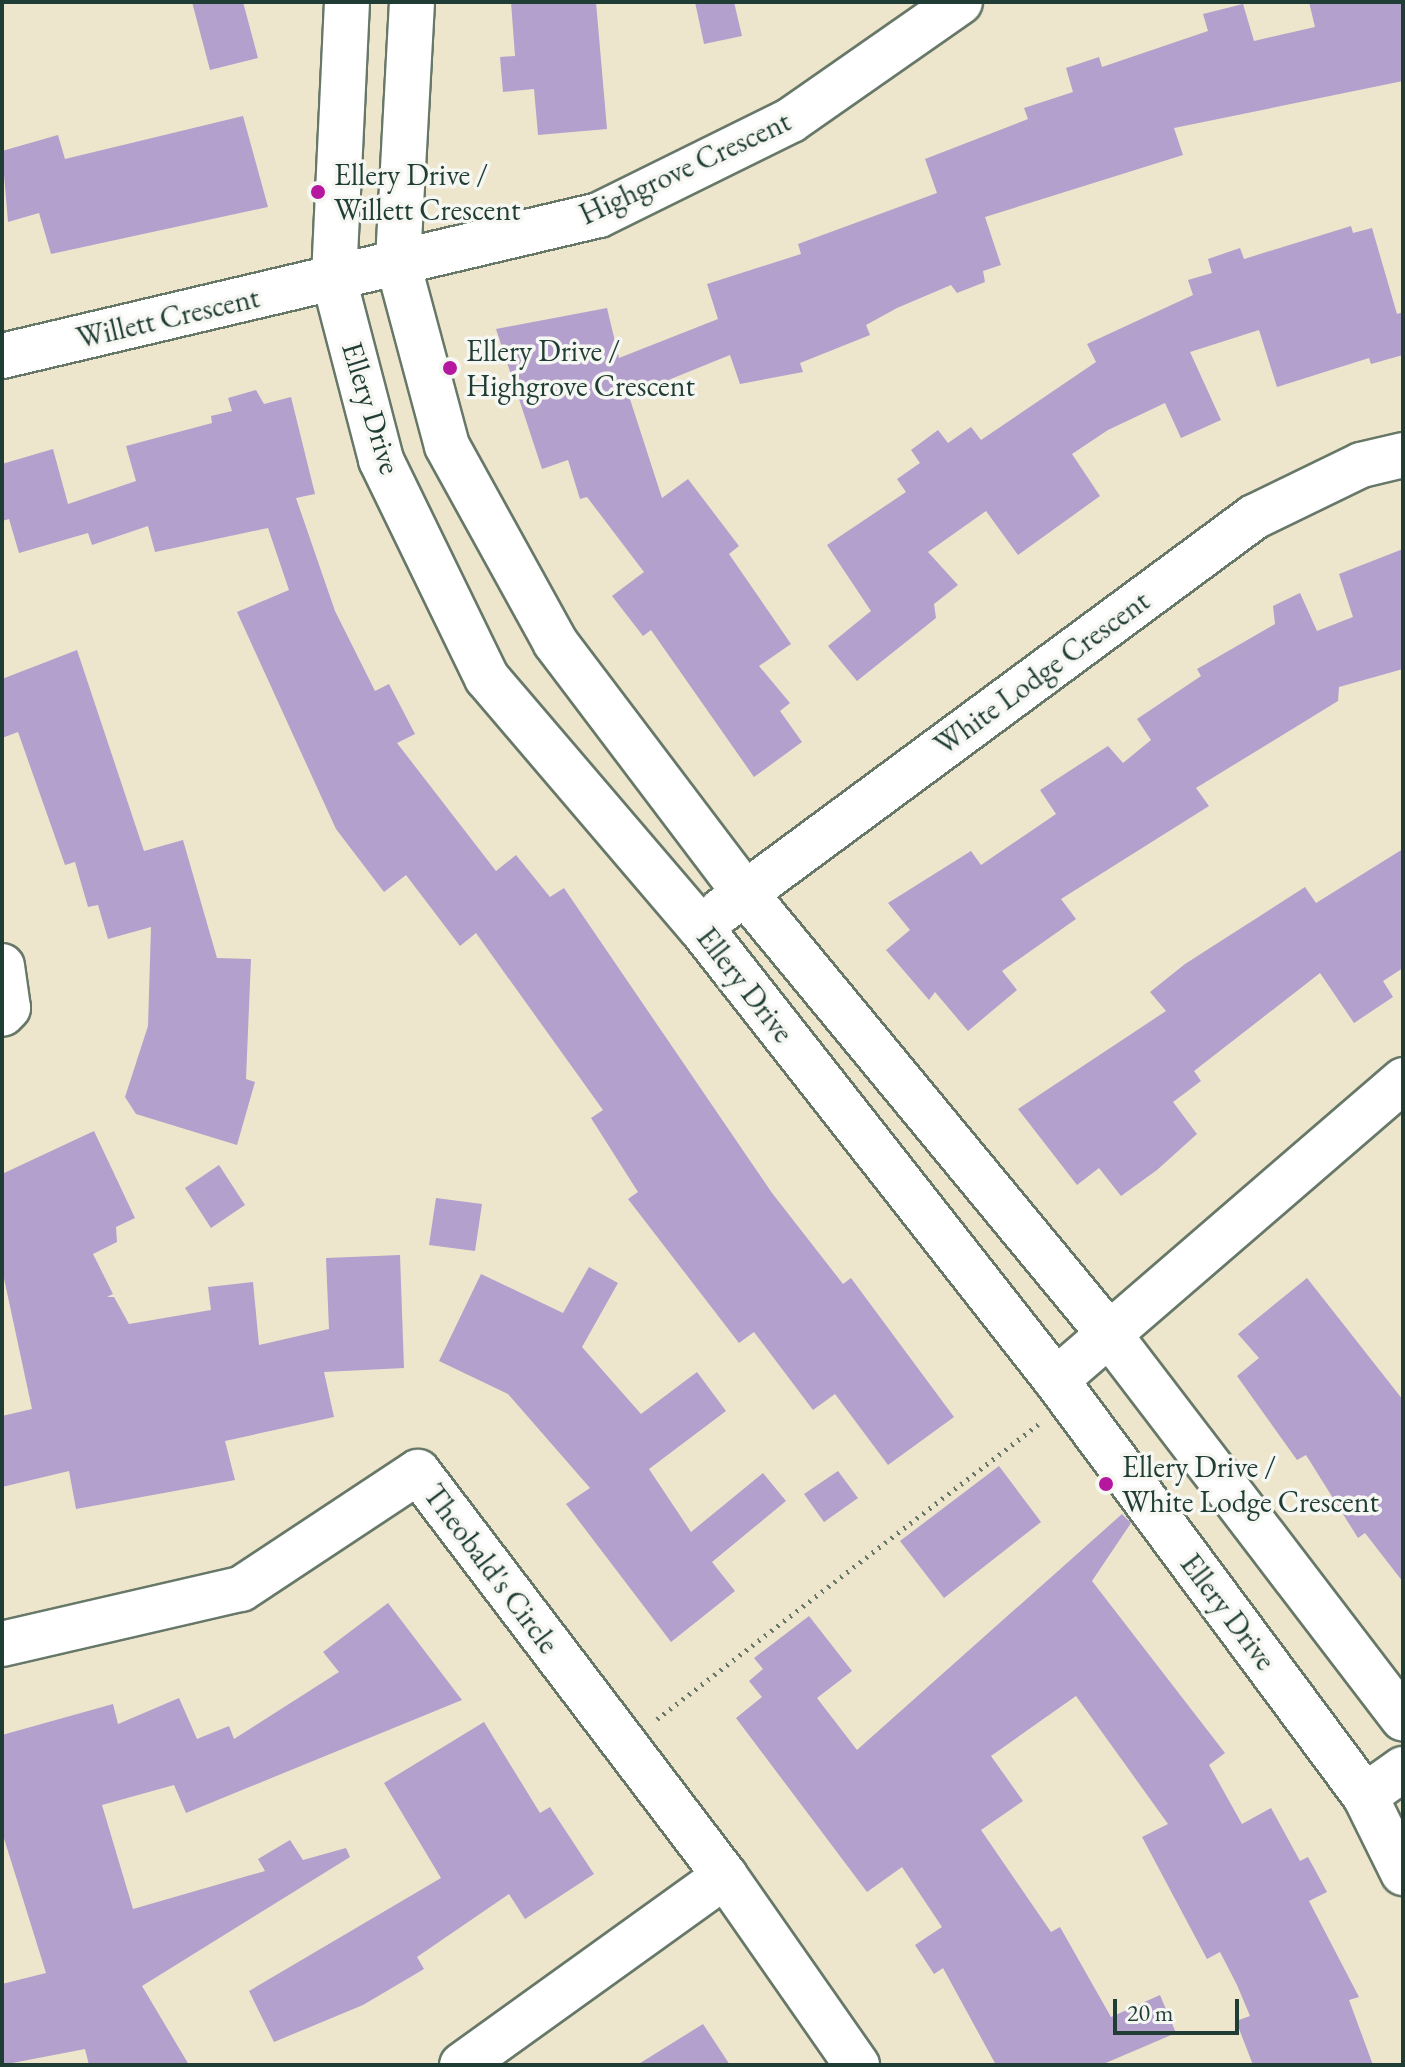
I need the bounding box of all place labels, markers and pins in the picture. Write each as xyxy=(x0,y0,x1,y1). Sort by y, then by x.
place label: Ellery Drive / Willett Crescent xyxy=(334,157,520,228)
marker: Ellery Drive / Willett Crescent xyxy=(309,183,327,201)
place label: Ellery Drive / Highgrove Crescent xyxy=(466,333,695,404)
marker: Ellery Drive / Highgrove Crescent xyxy=(441,359,459,377)
place label: Ellery Drive / White Lodge Crescent xyxy=(1122,1449,1379,1520)
marker: Ellery Drive / White Lodge Crescent xyxy=(1097,1475,1115,1493)

